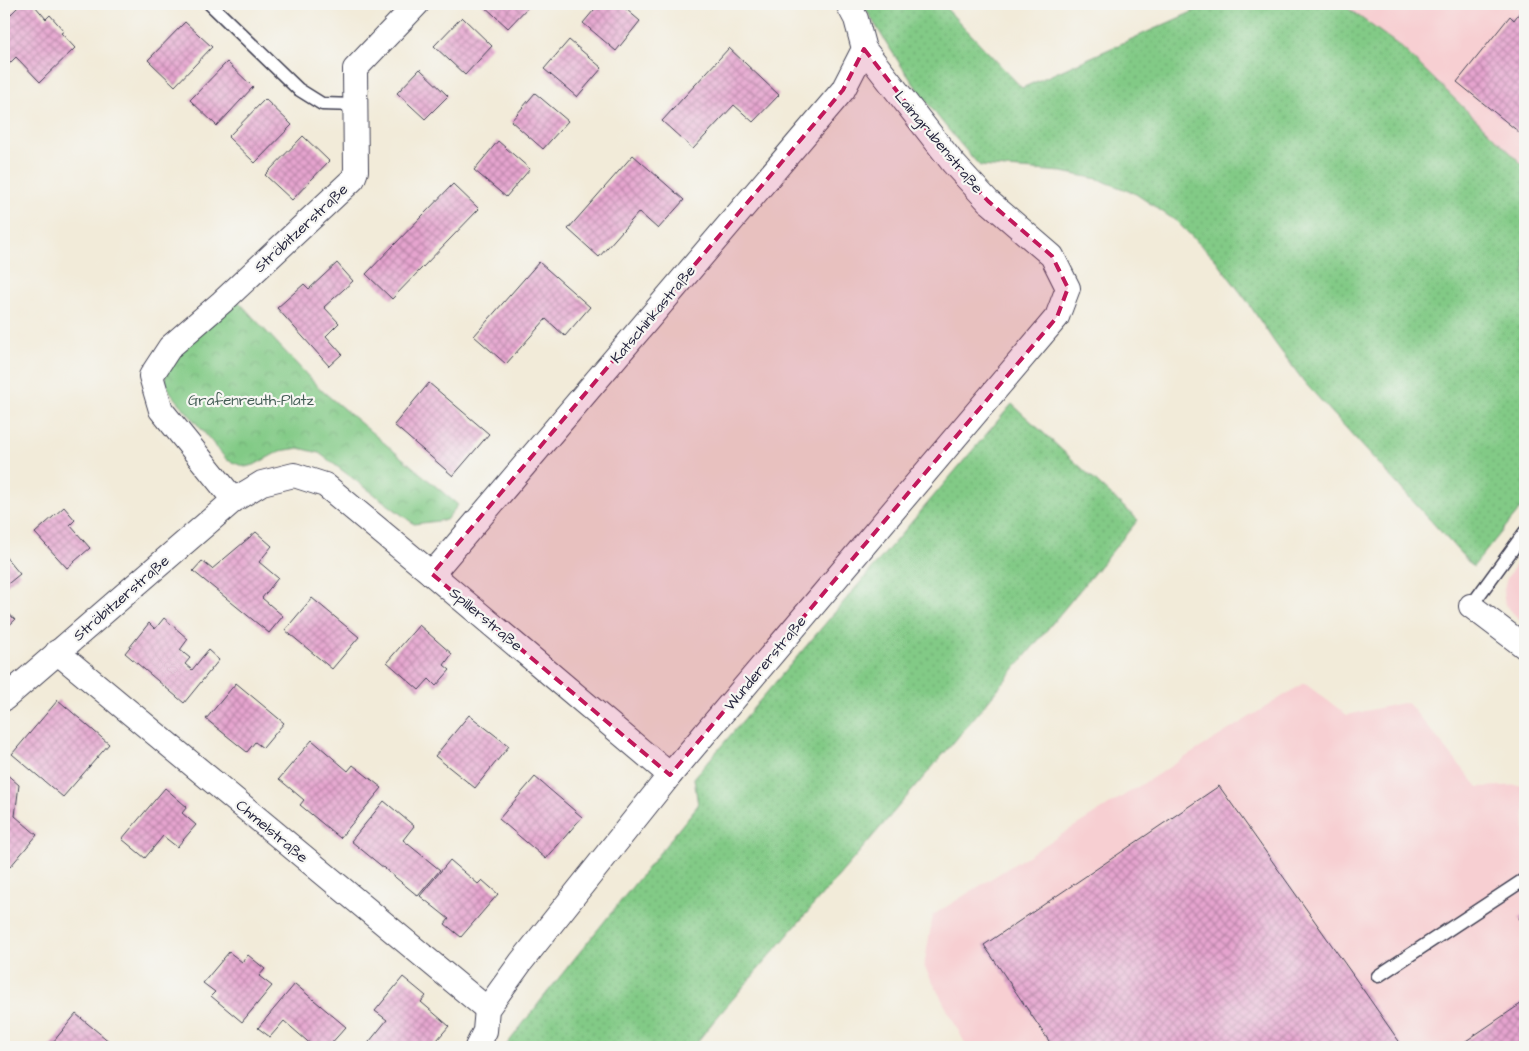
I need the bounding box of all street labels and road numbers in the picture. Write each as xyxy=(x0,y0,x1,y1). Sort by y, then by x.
street label: Laimgrubenstraße xyxy=(889,87,988,199)
street label: Ströbitzerstraße xyxy=(250,179,353,277)
street label: Katschinkastraße xyxy=(606,261,701,368)
street label: Ströbitzerstraße xyxy=(69,551,174,646)
street label: Spillerstraße xyxy=(445,583,527,656)
street label: Wundererstraße xyxy=(719,611,811,715)
street label: Chmelstraße xyxy=(231,795,312,868)

